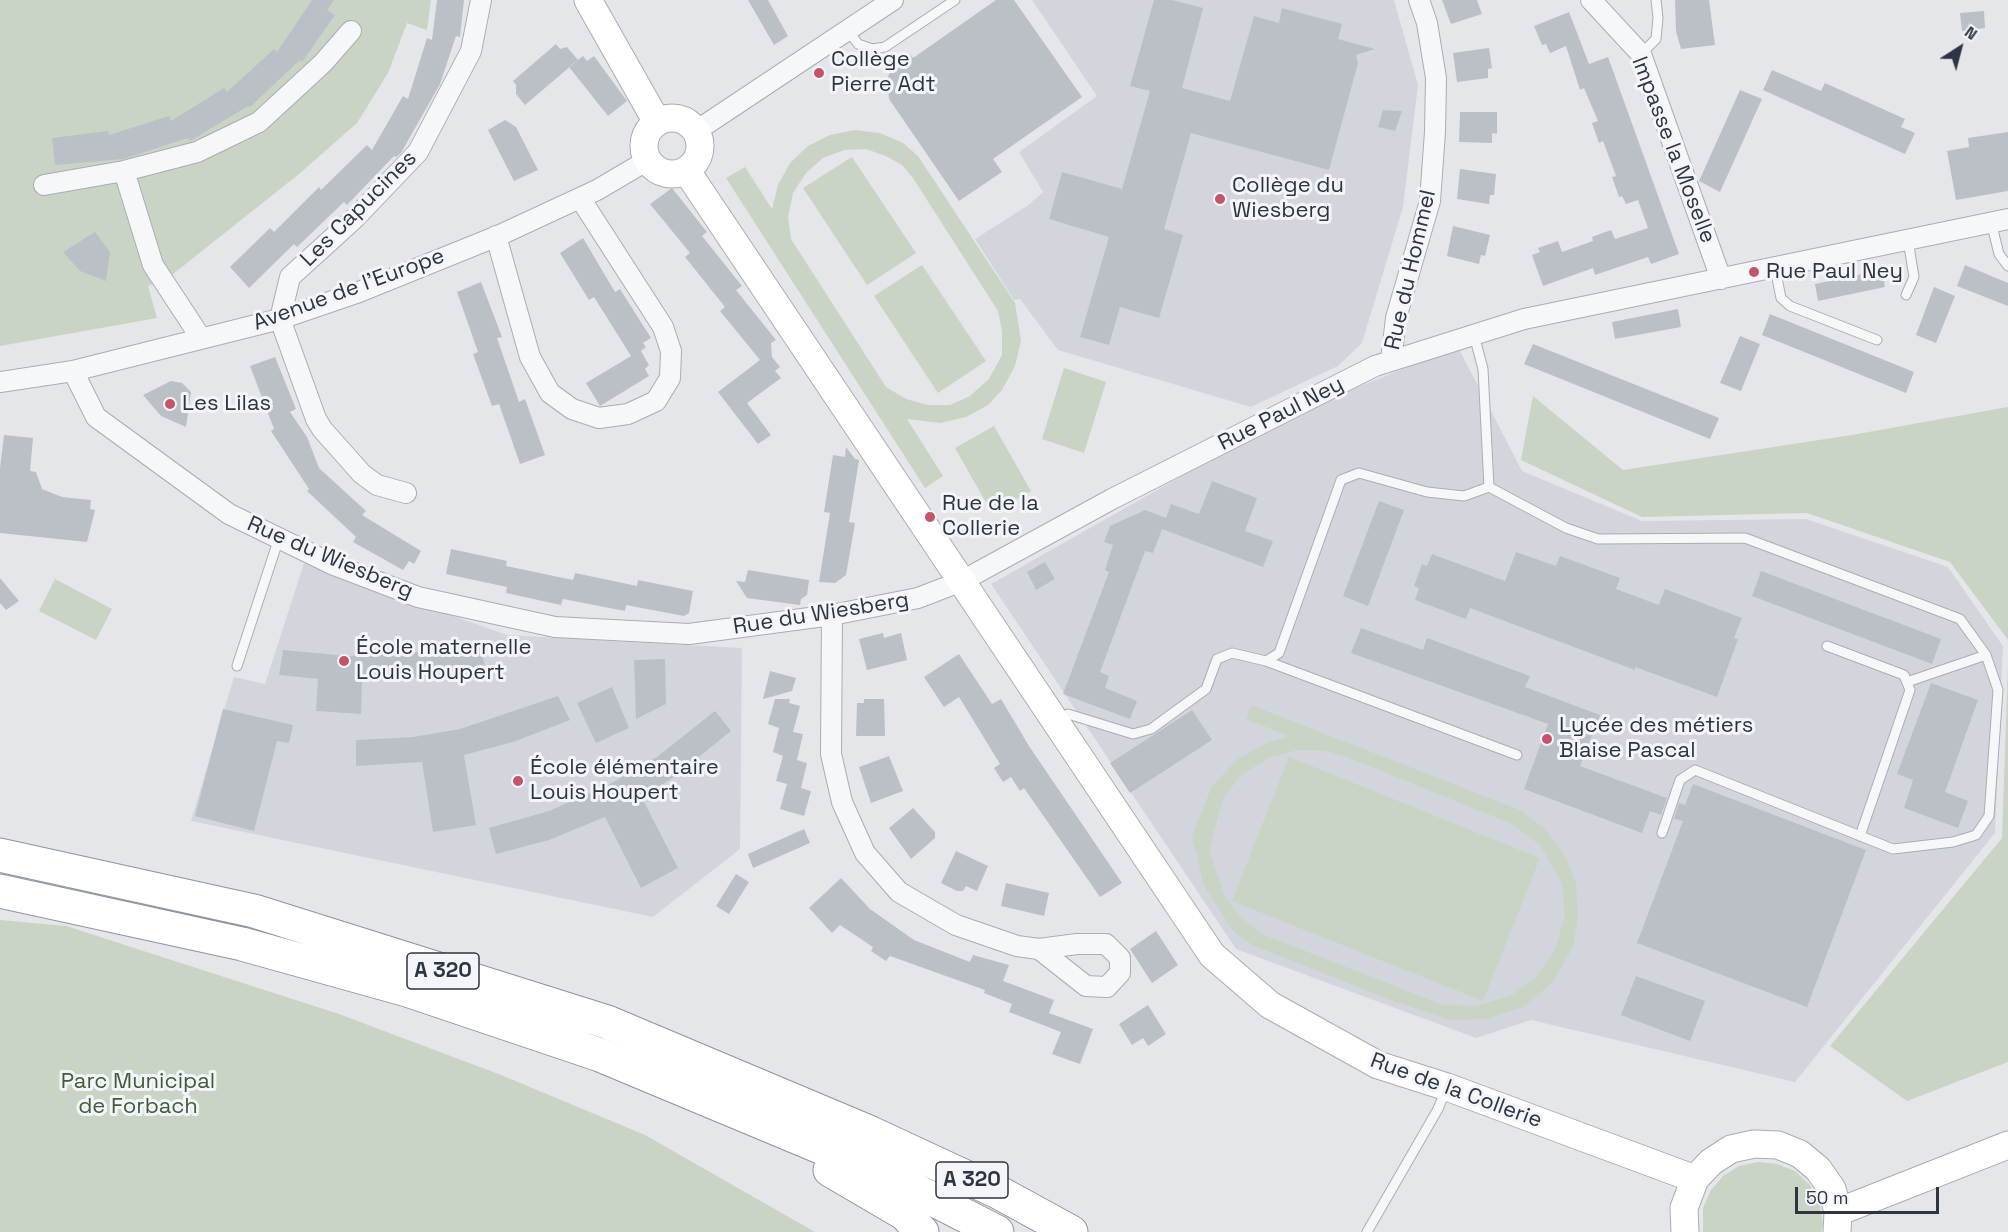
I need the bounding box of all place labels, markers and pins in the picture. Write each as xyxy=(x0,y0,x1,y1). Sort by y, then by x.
place label: Collège Pierre Adt xyxy=(831,47,936,98)
marker: Collège Pierre Adt xyxy=(812,66,826,80)
place label: Collège du Wiesberg xyxy=(1232,173,1344,224)
marker: Collège du Wiesberg xyxy=(1213,192,1227,206)
place label: Rue Paul Ney xyxy=(1766,259,1903,285)
marker: Rue Paul Ney xyxy=(1747,265,1761,279)
place label: Les Lilas xyxy=(182,391,271,417)
marker: Les Lilas xyxy=(163,397,177,411)
place label: Rue de la Collerie xyxy=(942,491,1039,542)
marker: Rue de la Collerie xyxy=(923,510,937,524)
place label: École maternelle Louis Houpert xyxy=(356,635,531,686)
marker: École maternelle Louis Houpert xyxy=(337,654,351,668)
place label: Lycée des métiers Blaise Pascal xyxy=(1559,713,1753,764)
marker: Lycée des métiers Blaise Pascal xyxy=(1540,732,1554,746)
place label: École élémentaire Louis Houpert xyxy=(530,755,719,806)
marker: École élémentaire Louis Houpert xyxy=(511,774,525,788)

